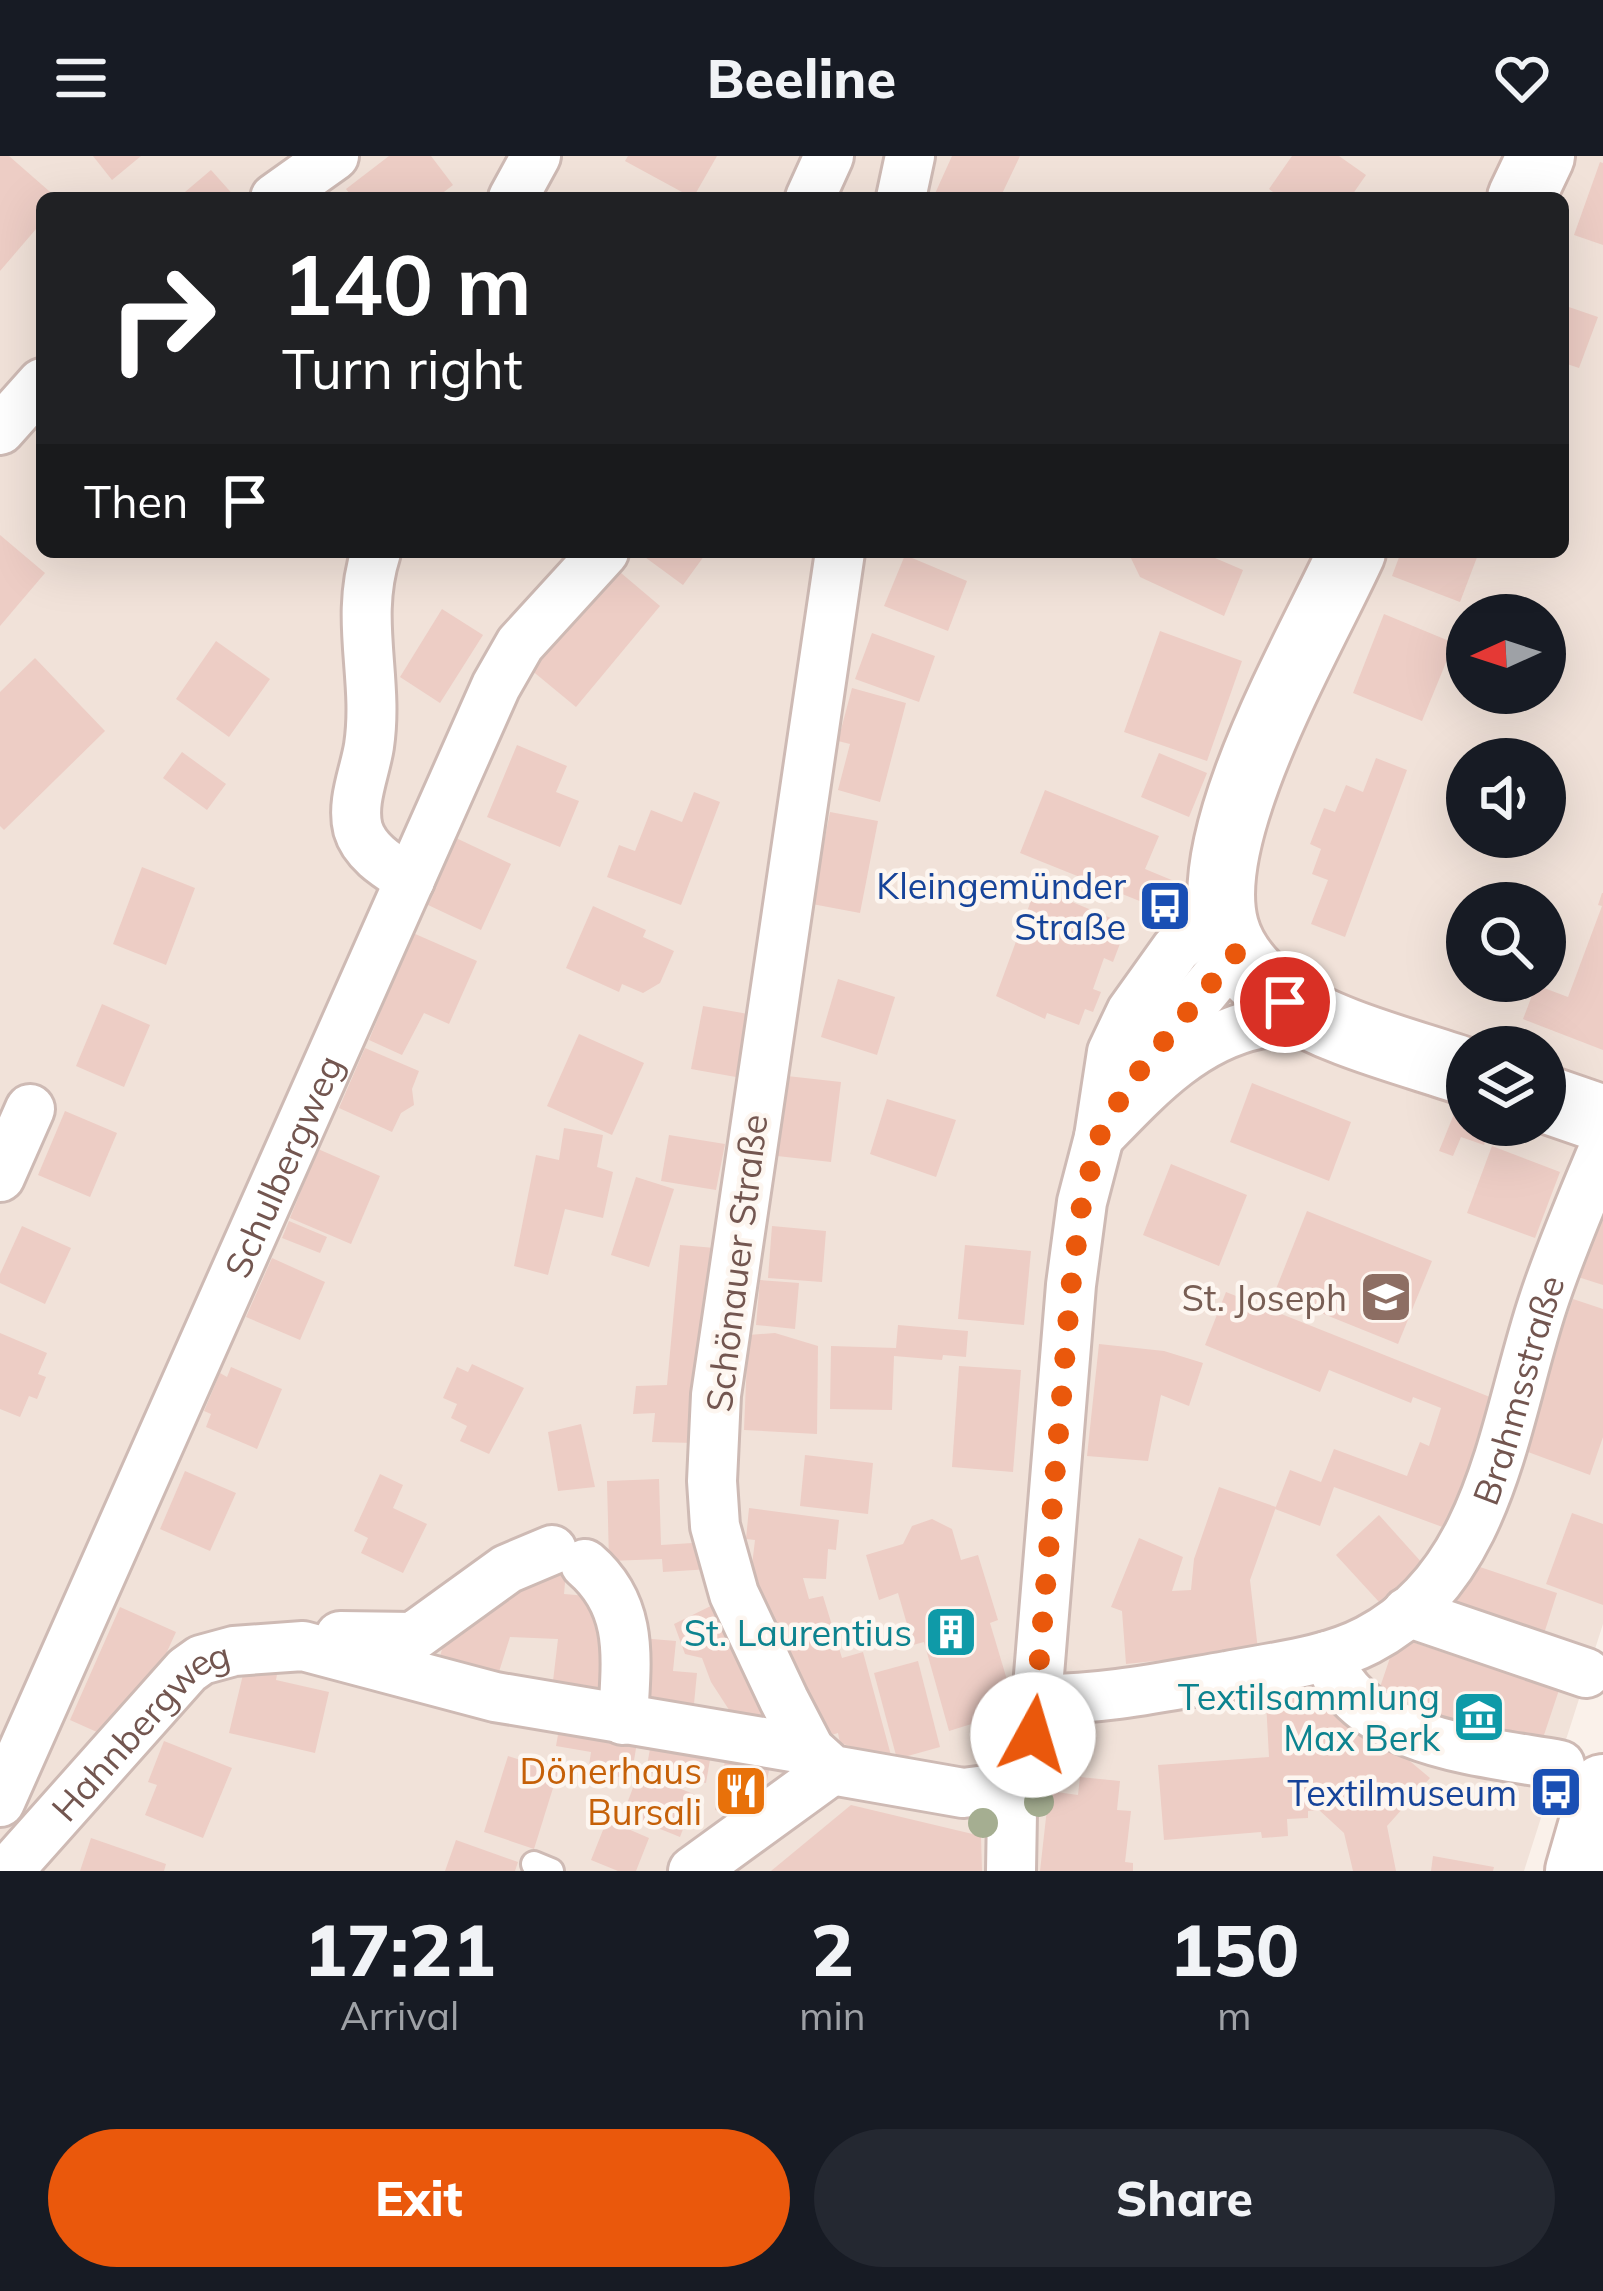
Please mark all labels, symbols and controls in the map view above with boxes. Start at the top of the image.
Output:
text: Beeline [707,44,896,112]
icon: menu [48,45,114,111]
icon: heart [1489,45,1555,111]
text: 140 m [282,231,532,336]
icon: right [84,240,240,396]
text: Turn right [282,335,523,403]
icon: arrive [212,468,278,534]
text: Then [84,473,188,529]
north arrow [1446,594,1566,714]
map controls [1446,594,1566,1146]
button: sound [1446,738,1566,858]
place label: Kleingemünder Straße [876,863,1126,949]
bus stop icon: Kleingemünder Straße [1137,878,1193,934]
button: search [1446,882,1566,1002]
pin [1234,951,1336,1053]
icon: arrive [1252,969,1318,1035]
button: layers [1446,1026,1566,1146]
street label: Schulbergweg [214,1048,352,1284]
street label: Schönauer Straße [695,1112,777,1414]
school or university icon: St. Joseph [1358,1269,1414,1325]
street label: Brahmsstraße [1462,1269,1573,1511]
place label: St. Joseph [1181,1275,1347,1320]
building icon: St. Laurentius [923,1604,979,1660]
place label: St. Laurentius [684,1610,912,1655]
street label: Hahnbergweg [41,1631,234,1830]
position arrow [970,1672,1096,1798]
place label: Textilsammlung Max Berk [1178,1674,1440,1760]
museum icon: Textilsammlung Max Berk [1451,1689,1507,1745]
place label: Dönerhaus Bursali [519,1748,702,1834]
restaurant icon: Dönerhaus Bursali [713,1763,769,1819]
bus stop icon: Textilmuseum [1528,1764,1584,1820]
place label: Textilmuseum [1287,1770,1517,1815]
text: 17:21 [304,1904,495,1994]
text: 2 [811,1904,854,1994]
text: 150 [1170,1904,1299,1994]
text: Arrival [340,1991,459,2040]
text: min [799,1991,866,2040]
text: m [1217,1991,1251,2040]
button: Exit [48,2129,790,2267]
button: Share [814,2129,1555,2267]

